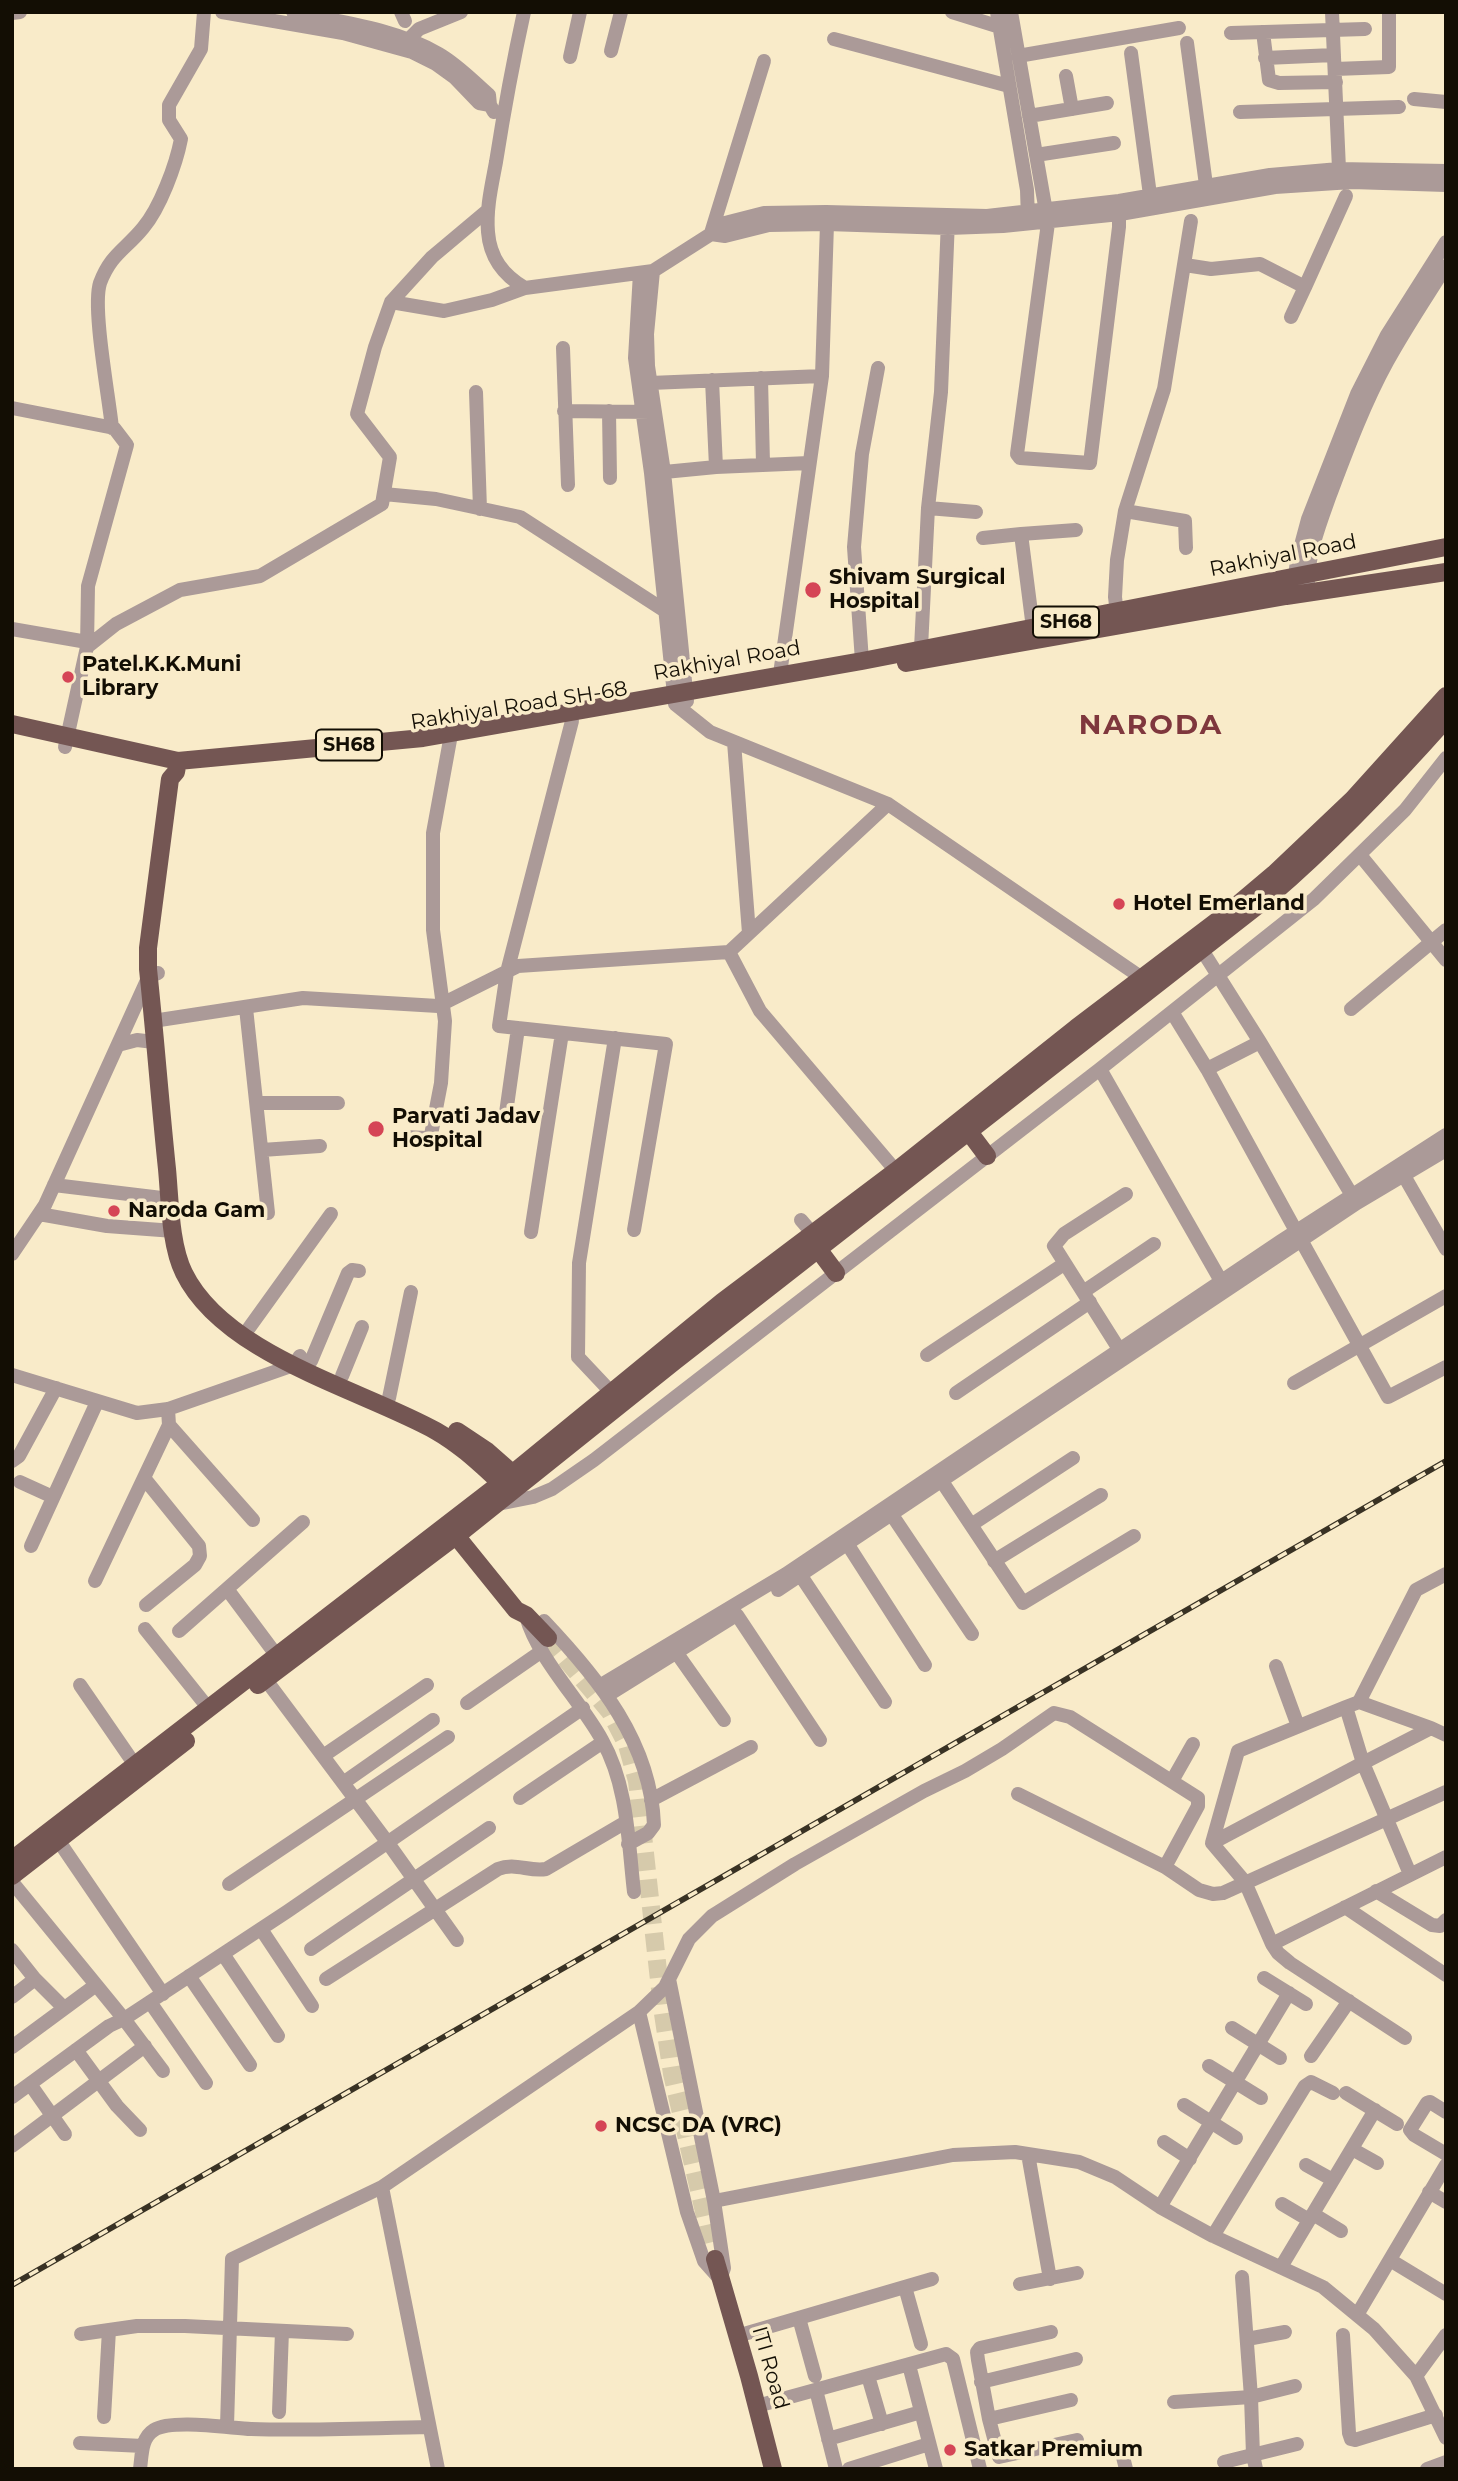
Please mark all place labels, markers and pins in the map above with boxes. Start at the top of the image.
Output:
place label: Shivam Surgical Hospital [829,565,1006,615]
marker: Shivam Surgical Hospital [803,580,823,600]
place label: Patel.K.K.Muni Library [82,652,241,702]
marker: Patel.K.K.Muni Library [60,669,76,685]
place label: Hotel Emerland [1133,891,1305,917]
marker: Hotel Emerland [1111,896,1127,912]
place label: Parvati Jadav Hospital [392,1104,540,1154]
marker: Parvati Jadav Hospital [366,1119,386,1139]
place label: Naroda Gam [128,1198,265,1224]
marker: Naroda Gam [106,1203,122,1219]
place label: NCSC DA (VRC) [615,2113,782,2139]
marker: NCSC DA (VRC) [593,2118,609,2134]
place label: Satkar Premium [964,2437,1143,2463]
marker: Satkar Premium [942,2442,958,2458]

